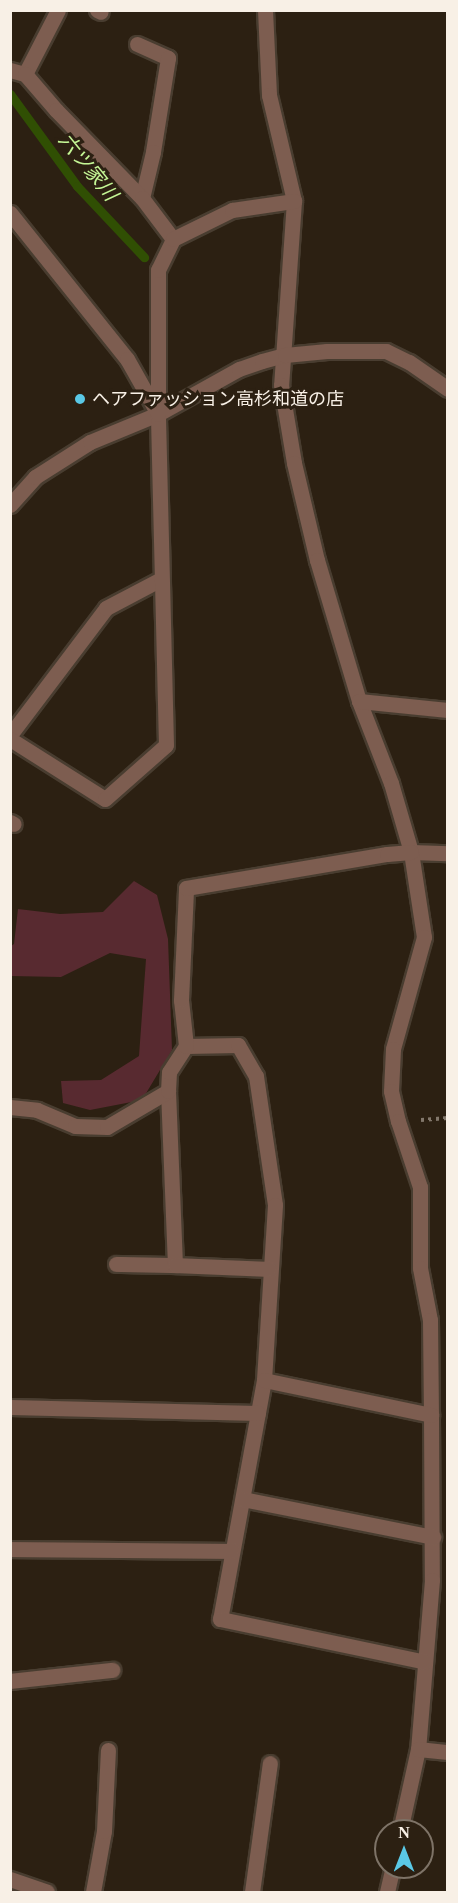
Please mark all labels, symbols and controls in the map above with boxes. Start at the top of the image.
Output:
water label: 六ツ家川 [54,128,122,206]
place label: ヘアファッション高杉和道の店 [92,388,344,410]
marker: ヘアファッション高杉和道の店 [73,392,87,406]
north arrow [374,1819,434,1879]
text: N [398,1824,410,1841]

